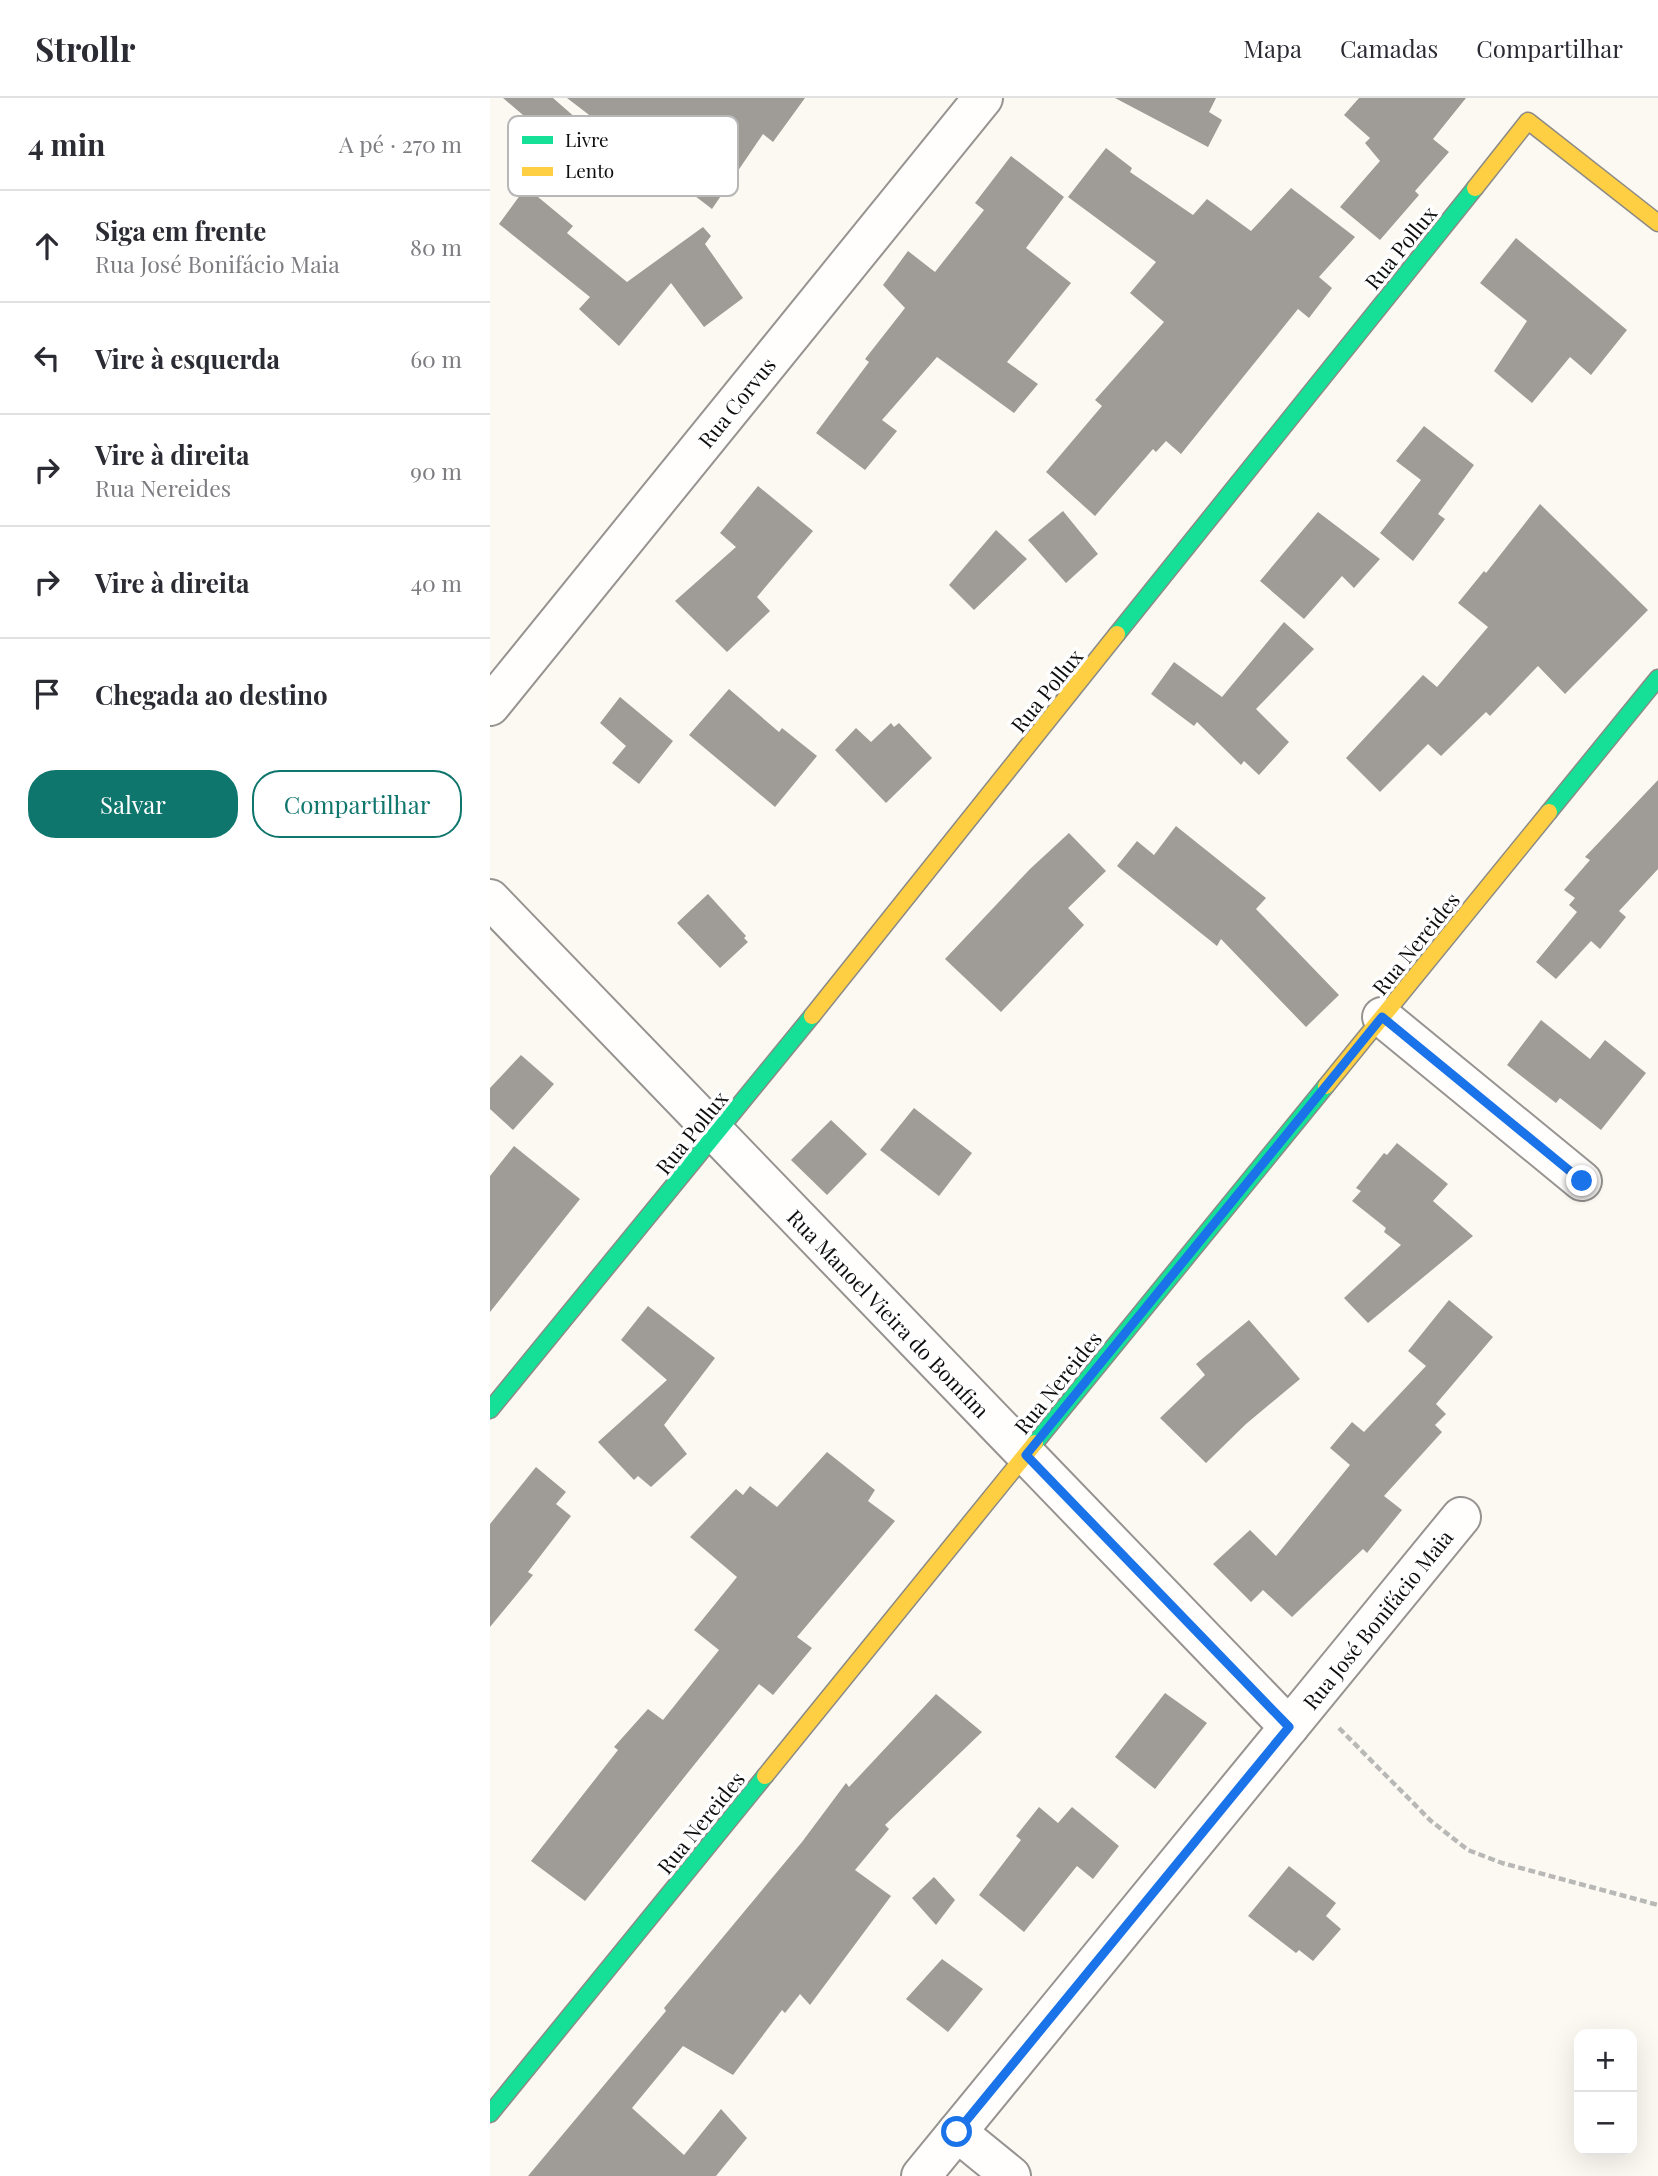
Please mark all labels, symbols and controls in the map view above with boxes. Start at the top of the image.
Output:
text: Strollr [35,26,135,70]
text: Mapa [1243,32,1302,64]
text: Camadas [1340,32,1438,64]
text: Compartilhar [1476,32,1623,64]
legend [508,116,738,196]
text: 4 min [28,124,106,164]
text: Livre [565,126,609,152]
text: A pé · 270 m [339,128,462,159]
text: Lento [565,157,614,183]
street label: Rua Pollux [1358,199,1442,295]
text: Siga em frente [95,213,266,248]
icon: ahead [28,227,66,265]
text: 80 m [410,231,462,262]
text: Rua José Bonifácio Maia [95,248,340,279]
icon: left [28,339,66,377]
text: Vire à esquerda [95,341,280,376]
text: 60 m [410,343,462,374]
street label: Rua Corvus [691,351,781,453]
text: Vire à direita [95,437,250,472]
icon: right [28,451,66,489]
text: 90 m [410,455,462,486]
text: Rua Nereides [95,472,231,503]
icon: right [28,563,66,601]
text: Vire à direita [95,565,250,600]
text: 40 m [411,567,462,598]
street label: Rua Pollux [1004,642,1088,738]
icon: arrive [28,675,66,713]
text: Chegada ao destino [95,677,328,712]
button: Salvar [28,770,238,838]
button: Compartilhar [252,770,462,838]
street label: Rua Nereides [1365,886,1465,1000]
street label: Rua Pollux [649,1084,733,1180]
route end [1566,1165,1597,1196]
street label: Rua Manoel Vieira do Bomfim [782,1203,996,1423]
street label: Rua Nereides [1007,1325,1107,1439]
street label: Rua José Bonifácio Maia [1296,1523,1459,1715]
street label: Rua Nereides [650,1765,750,1879]
map controls [1574,2029,1637,2155]
button: + [1574,2029,1637,2092]
button: − [1574,2092,1637,2155]
route start [941,2116,972,2147]

